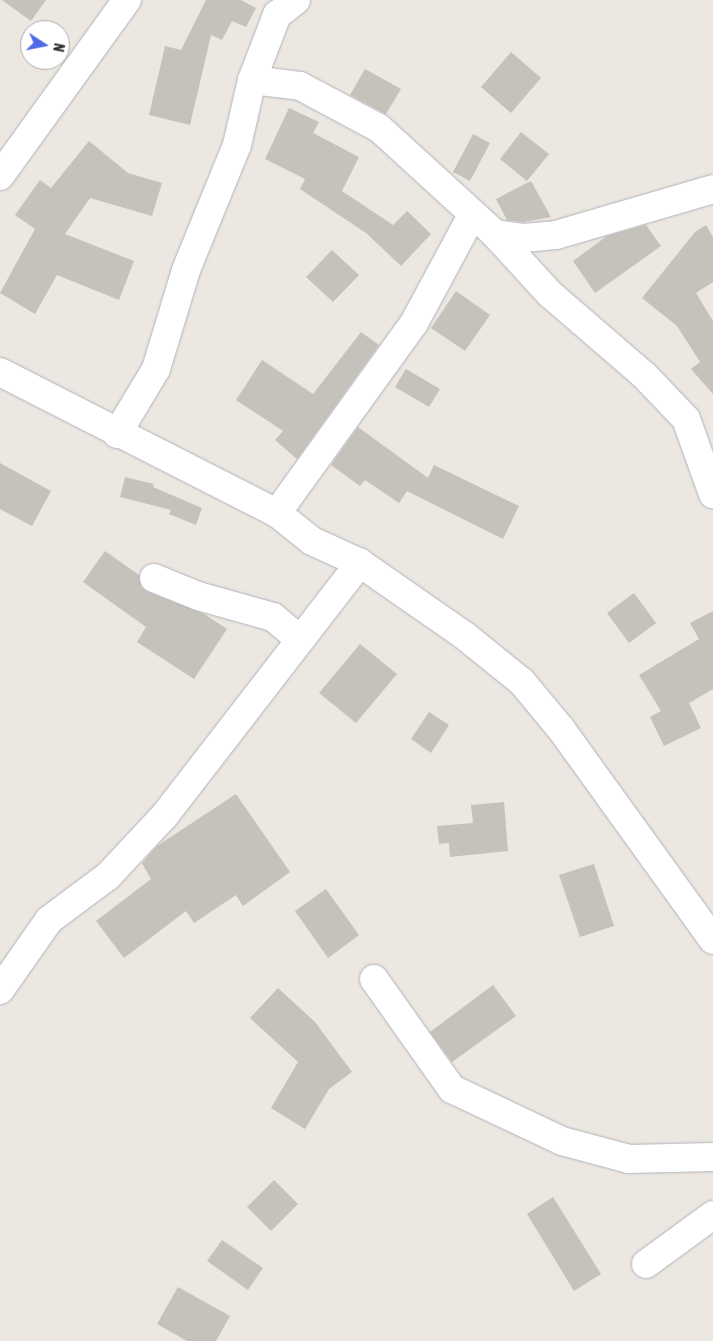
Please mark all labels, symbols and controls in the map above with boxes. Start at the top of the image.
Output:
north arrow [20,20,70,70]
text: N [50,42,67,53]

